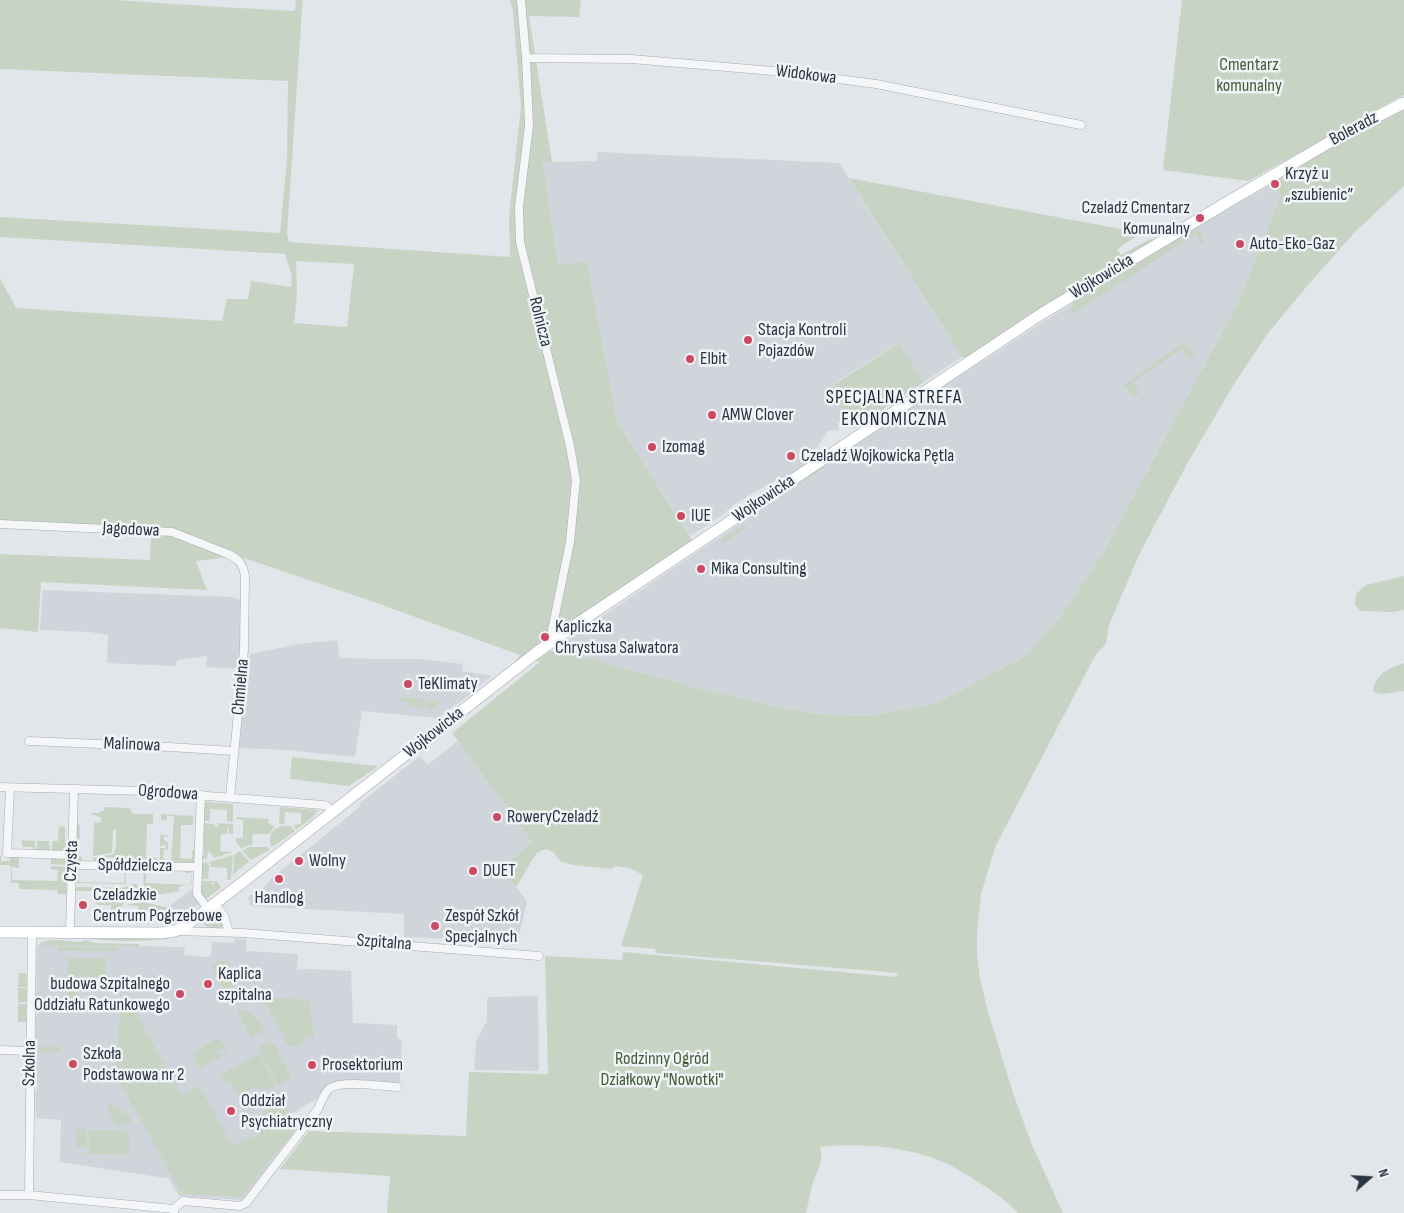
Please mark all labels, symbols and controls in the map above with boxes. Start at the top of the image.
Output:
park label: Cmentarz komunalny [1216,54,1282,96]
street label: Widokowa [774,61,838,89]
street label: Boleradz [1326,107,1382,151]
place label: Krzyż u „szubienic” [1285,163,1353,205]
marker: Krzyż u „szubienic” [1269,178,1281,190]
place label: Czeladź Cmentarz Komunalny [1082,197,1190,240]
marker: Czeladź Cmentarz Komunalny [1194,212,1206,224]
place label: Auto-Eko-Gaz [1250,233,1335,255]
marker: Auto-Eko-Gaz [1234,238,1246,250]
street label: Wojkowicka [1066,250,1138,304]
street label: Rolnicza [523,295,557,349]
place label: Stacja Kontroli Pojazdów [758,319,846,362]
marker: Stacja Kontroli Pojazdów [742,334,754,346]
place label: Elbit [700,348,727,370]
marker: Elbit [684,353,696,365]
district label: SPECJALNA STREFA EKONOMICZNA [824,387,964,431]
place label: AMW Clover [722,404,794,426]
marker: AMW Clover [706,409,718,421]
place label: Izomag [662,436,705,458]
marker: Izomag [646,441,658,453]
place label: Czeladź Wojkowicka Pętla [801,445,954,467]
marker: Czeladź Wojkowicka Pętla [785,450,797,462]
street label: Wojkowicka [729,470,799,528]
place label: IUE [691,505,711,527]
marker: IUE [675,510,687,522]
street label: Jagodowa [102,518,160,542]
place label: Mika Consulting [711,558,807,580]
marker: Mika Consulting [695,563,707,575]
place label: Kapliczka Chrystusa Salwatora [555,616,679,659]
marker: Kapliczka Chrystusa Salwatora [539,631,551,643]
street label: Chmielna [228,658,254,716]
place label: TeKlimaty [418,673,478,695]
marker: TeKlimaty [402,678,414,690]
street label: Wojkowicka [400,703,468,763]
street label: Malinowa [103,733,161,757]
street label: Ogrodowa [137,780,199,806]
place label: RoweryCzeladź [507,806,598,828]
marker: RoweryCzeladź [491,811,503,823]
street label: Czysta [60,840,84,882]
place label: Wolny [309,850,346,872]
street label: Spółdzielcza [98,855,172,877]
marker: Wolny [293,855,305,867]
place label: DUET [483,860,515,882]
marker: DUET [467,865,479,877]
marker: Handlog [273,873,285,885]
place label: Czeladzkie Centrum Pogrzebowe [93,884,222,926]
place label: Handlog [254,887,304,909]
marker: Czeladzkie Centrum Pogrzebowe [77,899,89,911]
place label: Zespół Szkół Specjalnych [445,905,518,948]
marker: Zespół Szkół Specjalnych [429,920,441,932]
street label: Szpitalna [356,930,412,956]
place label: Kaplica szpitalna [218,963,272,1006]
place label: budowa Szpitalnego Oddziału Ratunkowego [34,973,170,1016]
marker: Kaplica szpitalna [202,978,214,990]
marker: budowa Szpitalnego Oddziału Ratunkowego [174,988,186,1000]
street label: Szkolna [19,1040,41,1086]
place label: Szkoła Podstawowa nr 2 [83,1043,185,1086]
park label: Rodzinny Ogród Działkowy "Nowotki" [600,1048,724,1090]
place label: Prosektorium [322,1054,403,1076]
marker: Szkoła Podstawowa nr 2 [67,1058,79,1070]
marker: Prosektorium [306,1059,318,1071]
place label: Oddział Psychiatryczny [241,1090,333,1132]
marker: Oddział Psychiatryczny [225,1105,237,1117]
north arrow [1344,1153,1394,1203]
text: N [1374,1167,1393,1179]

